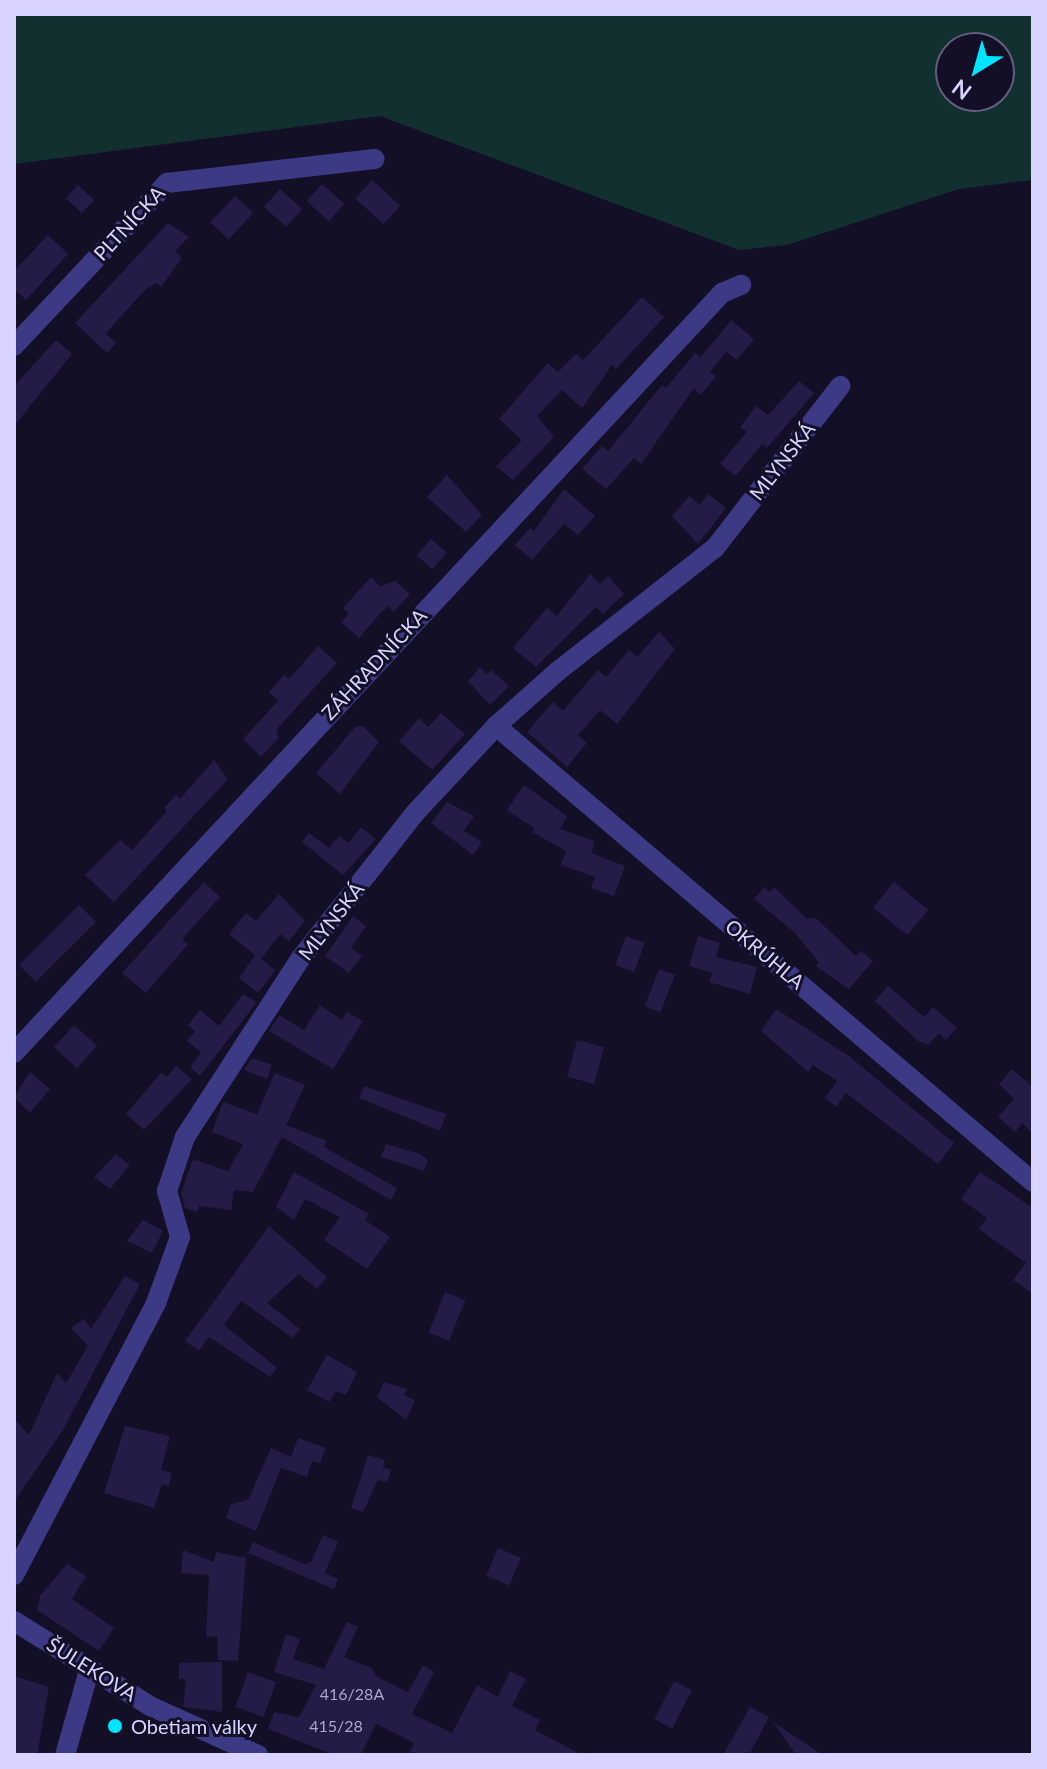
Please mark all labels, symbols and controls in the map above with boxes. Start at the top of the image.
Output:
north arrow [935,32,1015,112]
text: N [947,74,976,106]
street label: PLTNÍCKA [88,181,170,265]
street label: MLYNSKÁ [744,417,820,505]
street label: ZÁHRADNÍCKA [316,603,432,725]
street label: MLYNSKÁ [293,877,369,965]
street label: OKRÚHLA [721,914,809,994]
street label: ŠULEKOVA [43,1632,141,1706]
house number: 416/28A [320,1684,384,1704]
place label: Obetiam války [131,1714,258,1738]
house number: 415/28 [309,1716,363,1736]
marker: Obetiam války [106,1717,124,1735]

